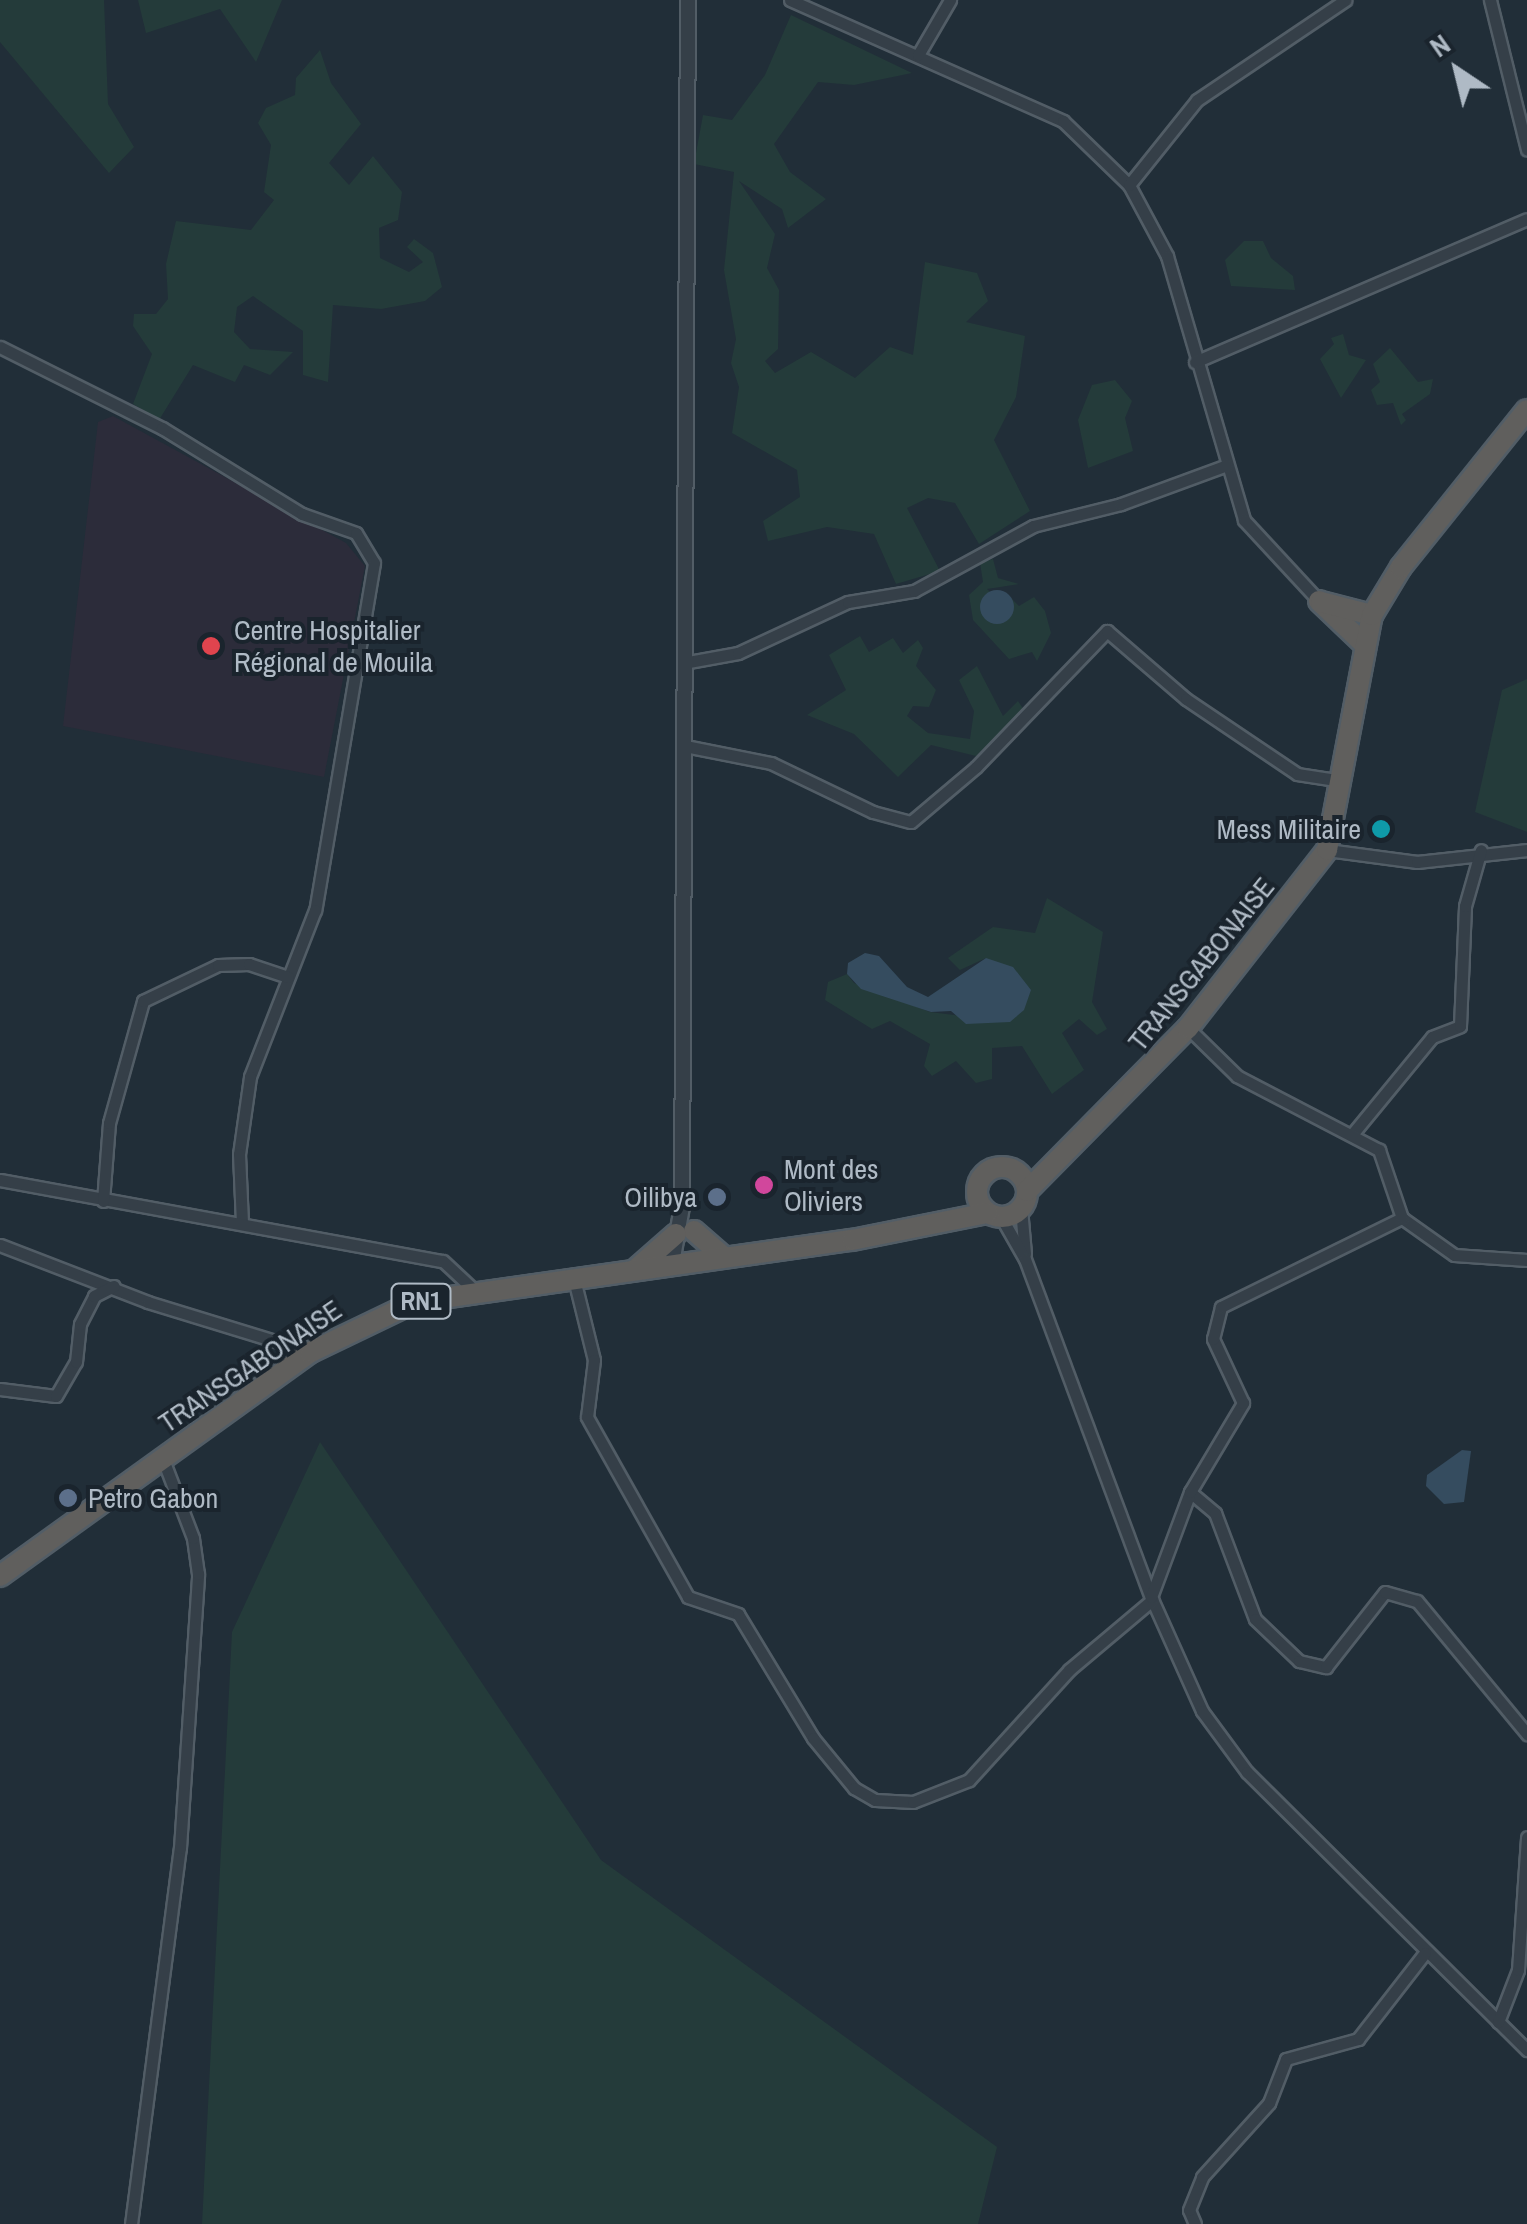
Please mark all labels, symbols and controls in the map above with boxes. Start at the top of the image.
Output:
north arrow [1407,20,1507,120]
text: N [1422,25,1457,66]
place label: Centre Hospitalier Régional de Mouila [234,613,433,679]
marker: Centre Hospitalier Régional de Mouila [198,633,224,659]
place label: Mess Militaire [1217,812,1361,846]
marker: Mess Militaire [1370,818,1392,840]
street label: TRANSGABONAISE [1121,871,1281,1057]
place label: Mont des Oliviers [784,1152,878,1218]
marker: Mont des Oliviers [753,1174,775,1196]
place label: Oilibya [624,1180,697,1214]
marker: Oilibya [706,1186,728,1208]
road number: RN1 [388,1281,454,1321]
street label: TRANSGABONAISE [152,1292,348,1440]
place label: Petro Gabon [88,1481,218,1515]
marker: Petro Gabon [57,1487,79,1509]

